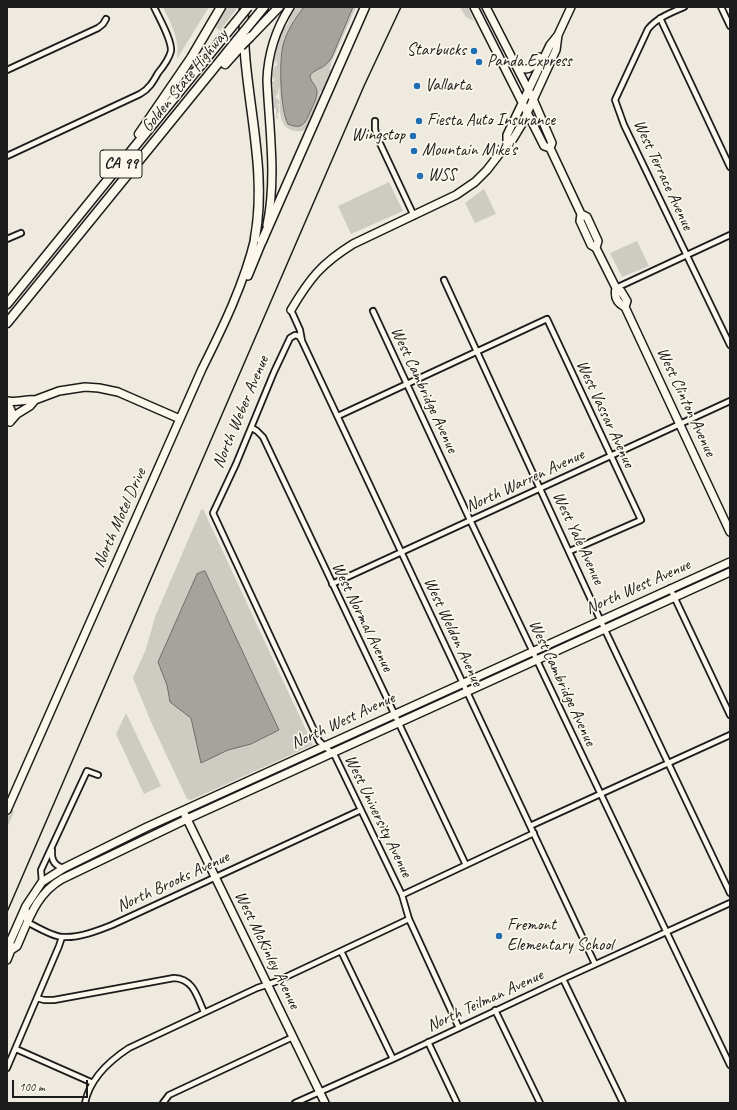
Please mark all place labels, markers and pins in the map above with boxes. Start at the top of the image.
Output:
place label: Starbucks [407,41,466,61]
marker: Starbucks [469,46,479,56]
place label: Panda Express [487,52,572,72]
marker: Panda Express [474,57,484,67]
place label: Vallarta [425,76,471,96]
marker: Vallarta [412,81,422,91]
place label: Fiesta Auto Insurance [427,111,555,131]
marker: Fiesta Auto Insurance [414,116,424,126]
place label: Wingstop [352,126,405,146]
marker: Wingstop [408,131,418,141]
place label: Mountain Mike's [422,141,517,161]
marker: Mountain Mike's [409,146,419,156]
place label: WSS [428,166,456,186]
marker: WSS [415,171,425,181]
place label: Fremont Elementary School [507,916,613,956]
marker: Fremont Elementary School [494,931,504,941]

